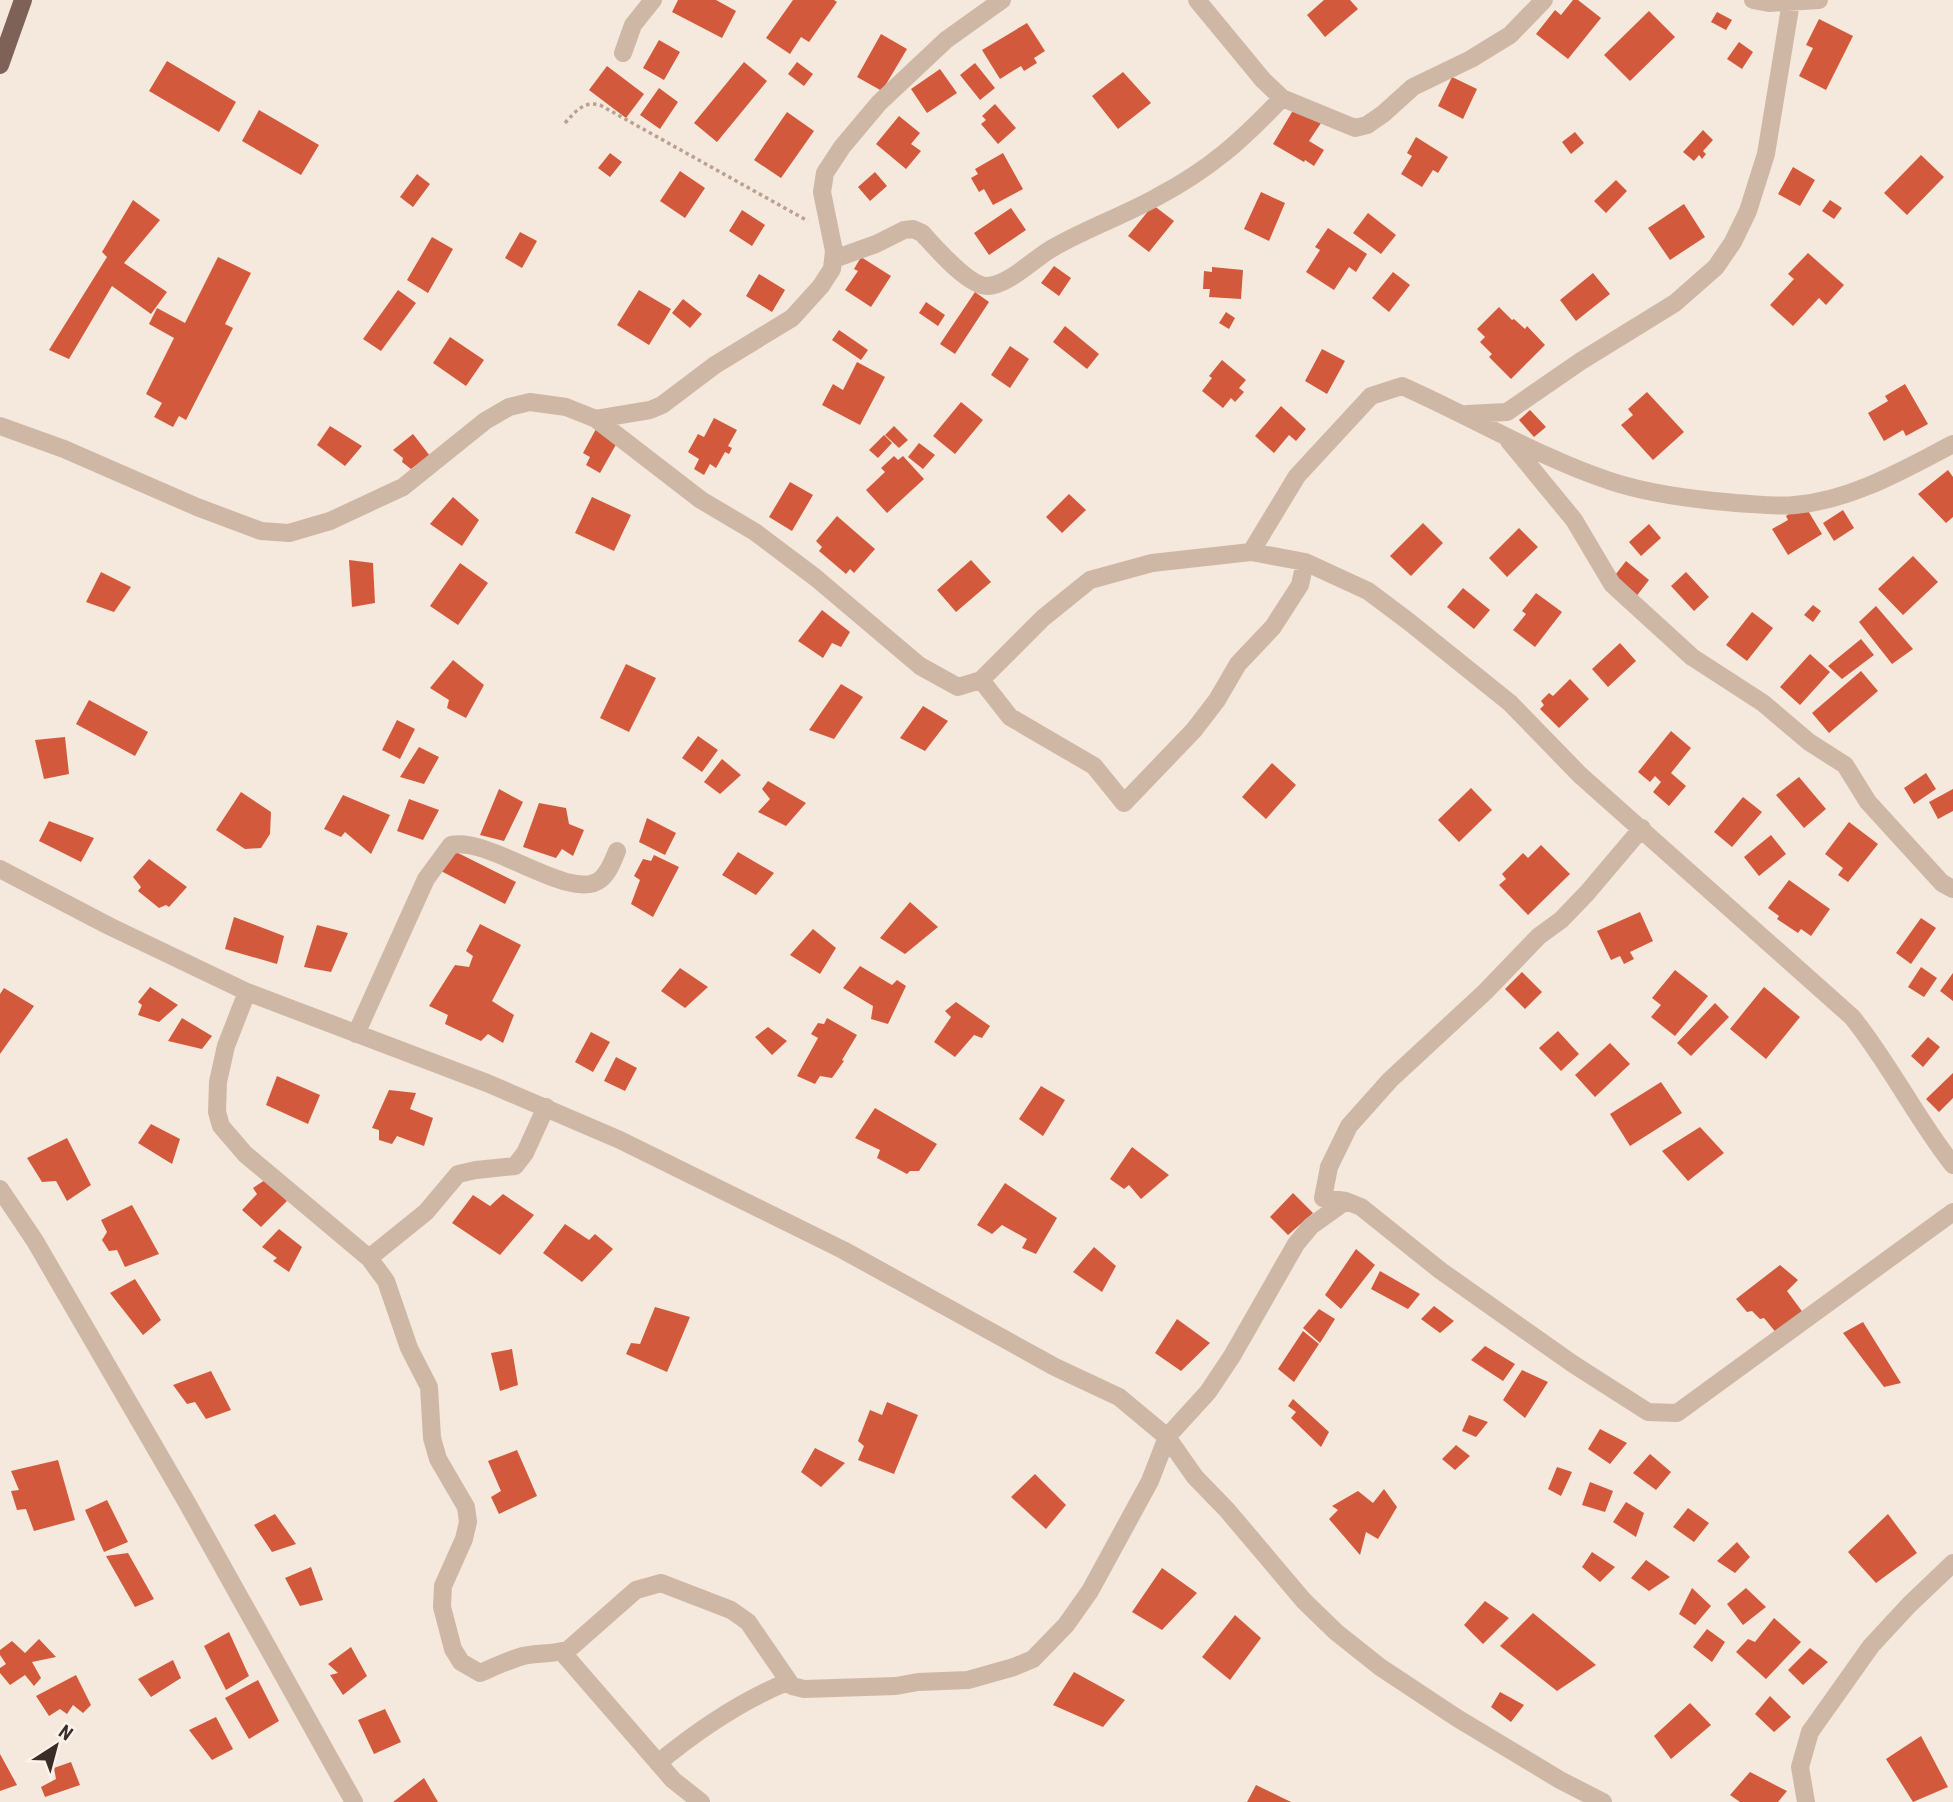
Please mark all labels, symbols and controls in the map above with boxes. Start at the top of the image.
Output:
north arrow [21,1711,91,1781]
text: N [54,1720,77,1745]

